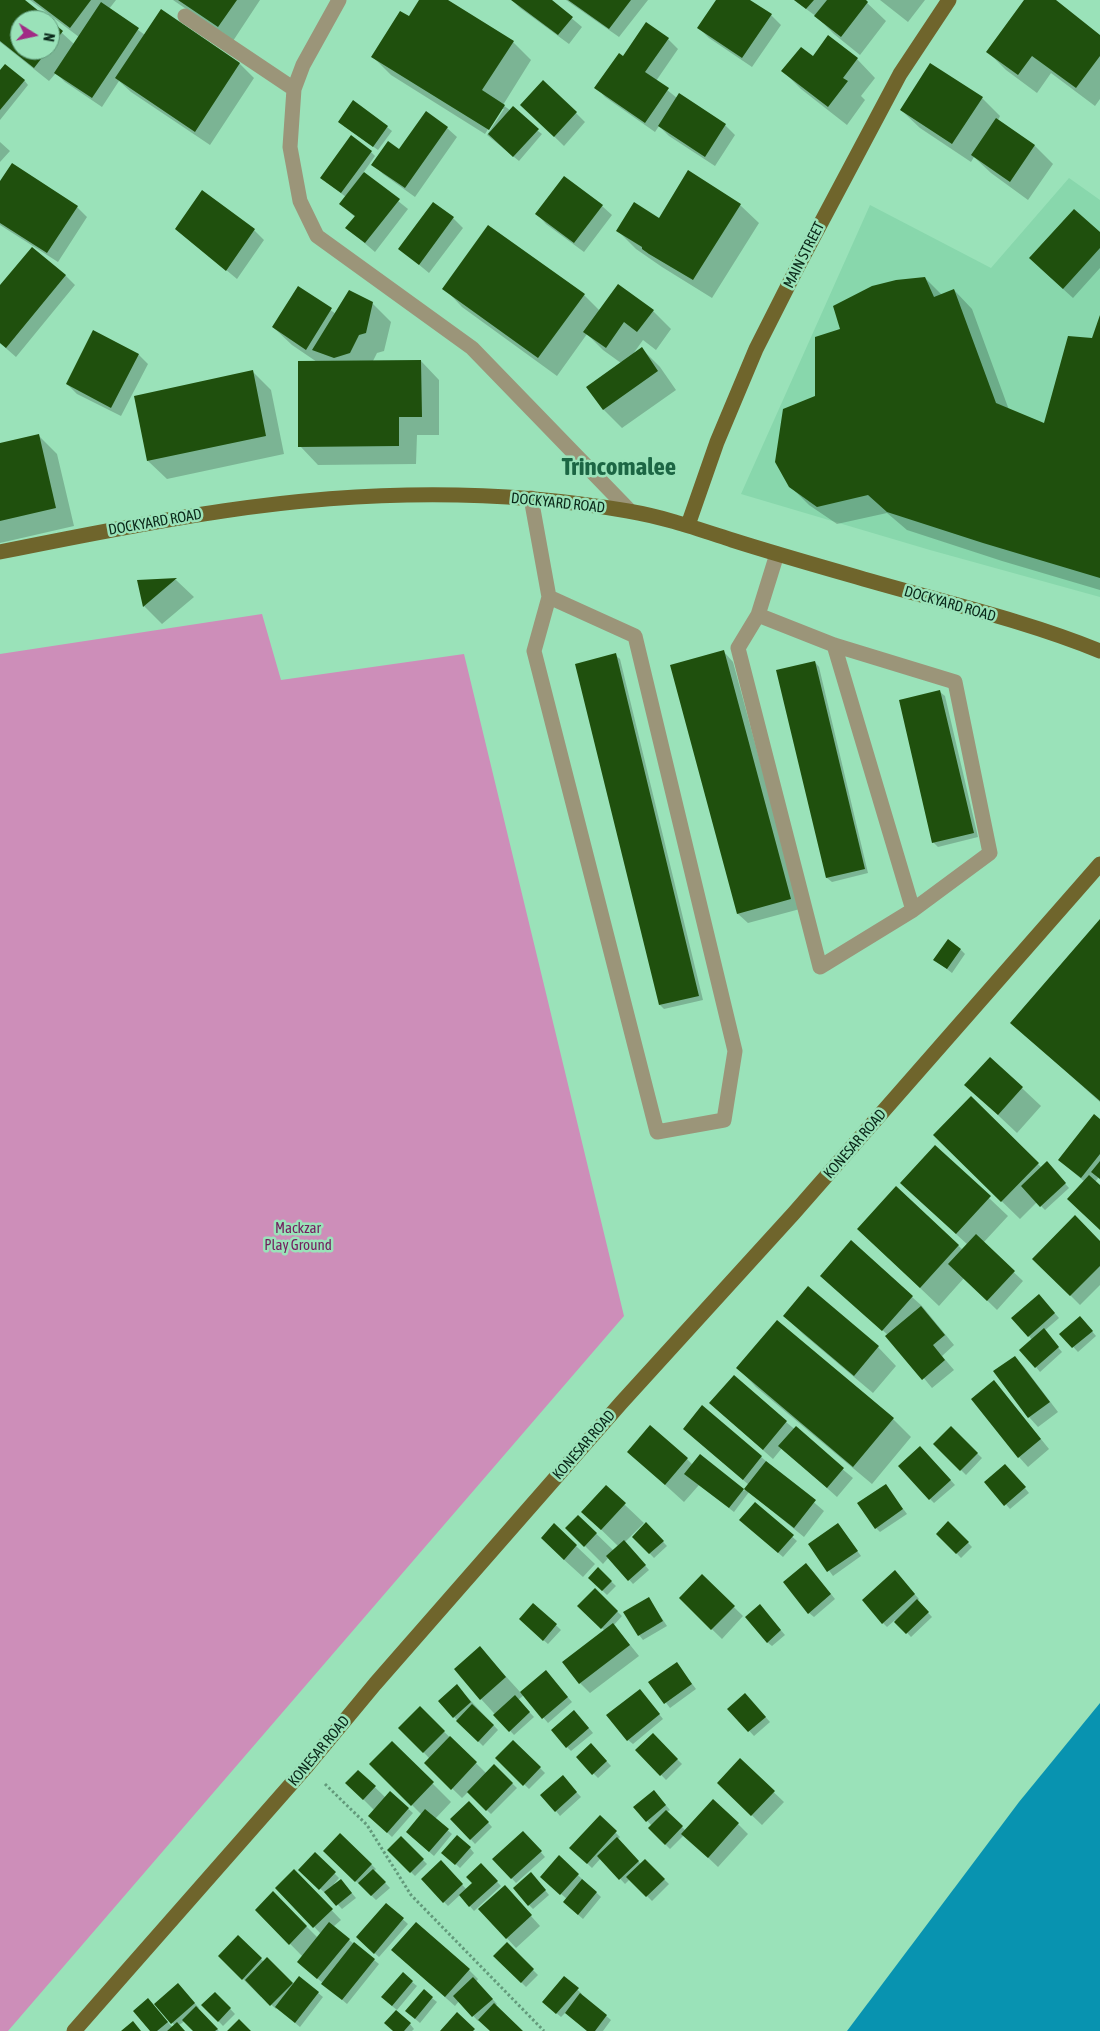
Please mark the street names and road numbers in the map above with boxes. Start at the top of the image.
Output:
street label: MAIN STREET [780,219,828,291]
street label: DOCKYARD ROAD [510,489,606,517]
street label: DOCKYARD ROAD [107,505,203,539]
street label: DOCKYARD ROAD [902,582,998,626]
street label: KONESAR ROAD [820,1106,890,1182]
street label: KONESAR ROAD [549,1407,619,1483]
street label: KONESAR ROAD [284,1712,354,1790]

